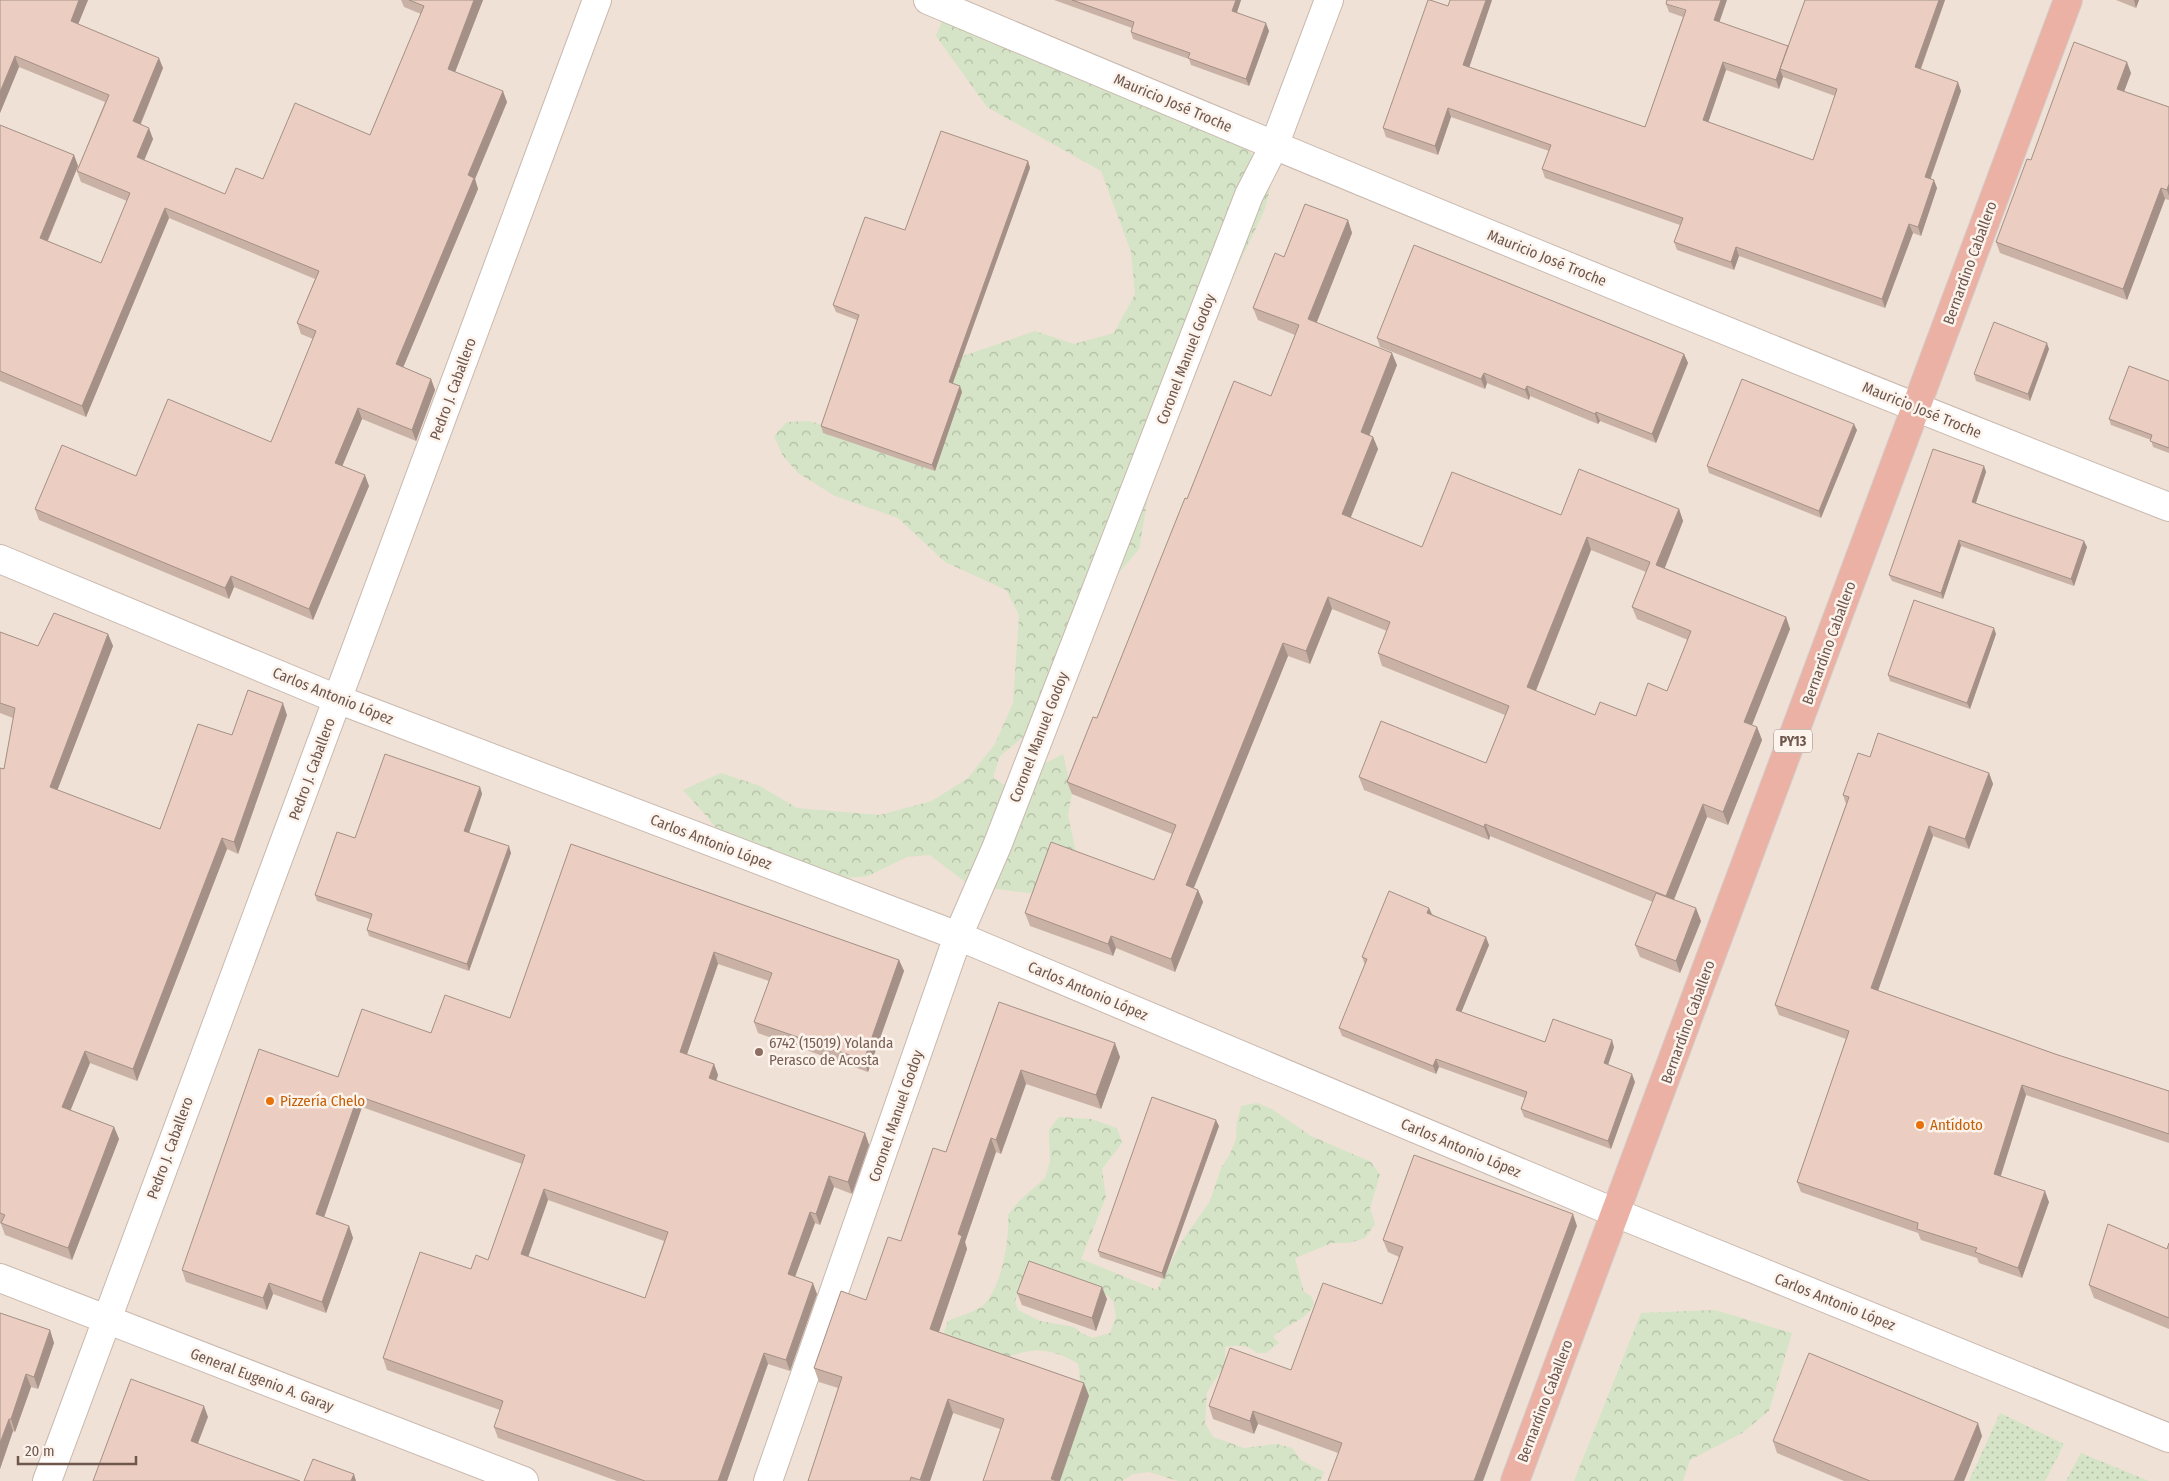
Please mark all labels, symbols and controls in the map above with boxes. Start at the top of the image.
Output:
street label: Mauricio José Troche [1111,70,1235,136]
street label: Bernardino Caballero [1939,199,2001,327]
street label: Mauricio José Troche [1485,226,1609,290]
street label: Coronel Manuel Godoy [1153,291,1219,427]
street label: Pedro J. Caballero [426,335,480,443]
street label: Mauricio José Troche [1860,378,1984,442]
street label: Bernardino Caballero [1798,579,1860,707]
street label: Carlos Antonio López [270,664,396,728]
street label: Coronel Manuel Godoy [1006,669,1072,805]
street label: Pedro J. Caballero [285,715,339,823]
road number: PY13 [1774,729,1812,752]
street label: Carlos Antonio López [648,811,774,873]
street label: Carlos Antonio López [1025,958,1151,1024]
street label: Bernardino Caballero [1657,958,1719,1086]
place label: 6742 (15019) Yolanda Perasco de Acosta [769,1034,893,1069]
marker: 6742 (15019) Yolanda Perasco de Acosta [753,1046,765,1058]
street label: Coronel Manuel Godoy [865,1047,927,1184]
place label: Pizzería Chelo [280,1092,365,1110]
street label: Pedro J. Caballero [143,1094,197,1202]
marker: Pizzería Chelo [264,1095,276,1107]
street label: Carlos Antonio López [1398,1115,1524,1181]
place label: Antídoto [1930,1116,1983,1134]
marker: Antídoto [1914,1119,1926,1131]
street label: Carlos Antonio López [1772,1270,1898,1334]
street label: Bernardino Caballero [1513,1337,1577,1465]
street label: General Eugenio A. Garay [188,1344,336,1416]
scale bar [18,1434,135,1466]
text: 20 m [25,1442,55,1460]

